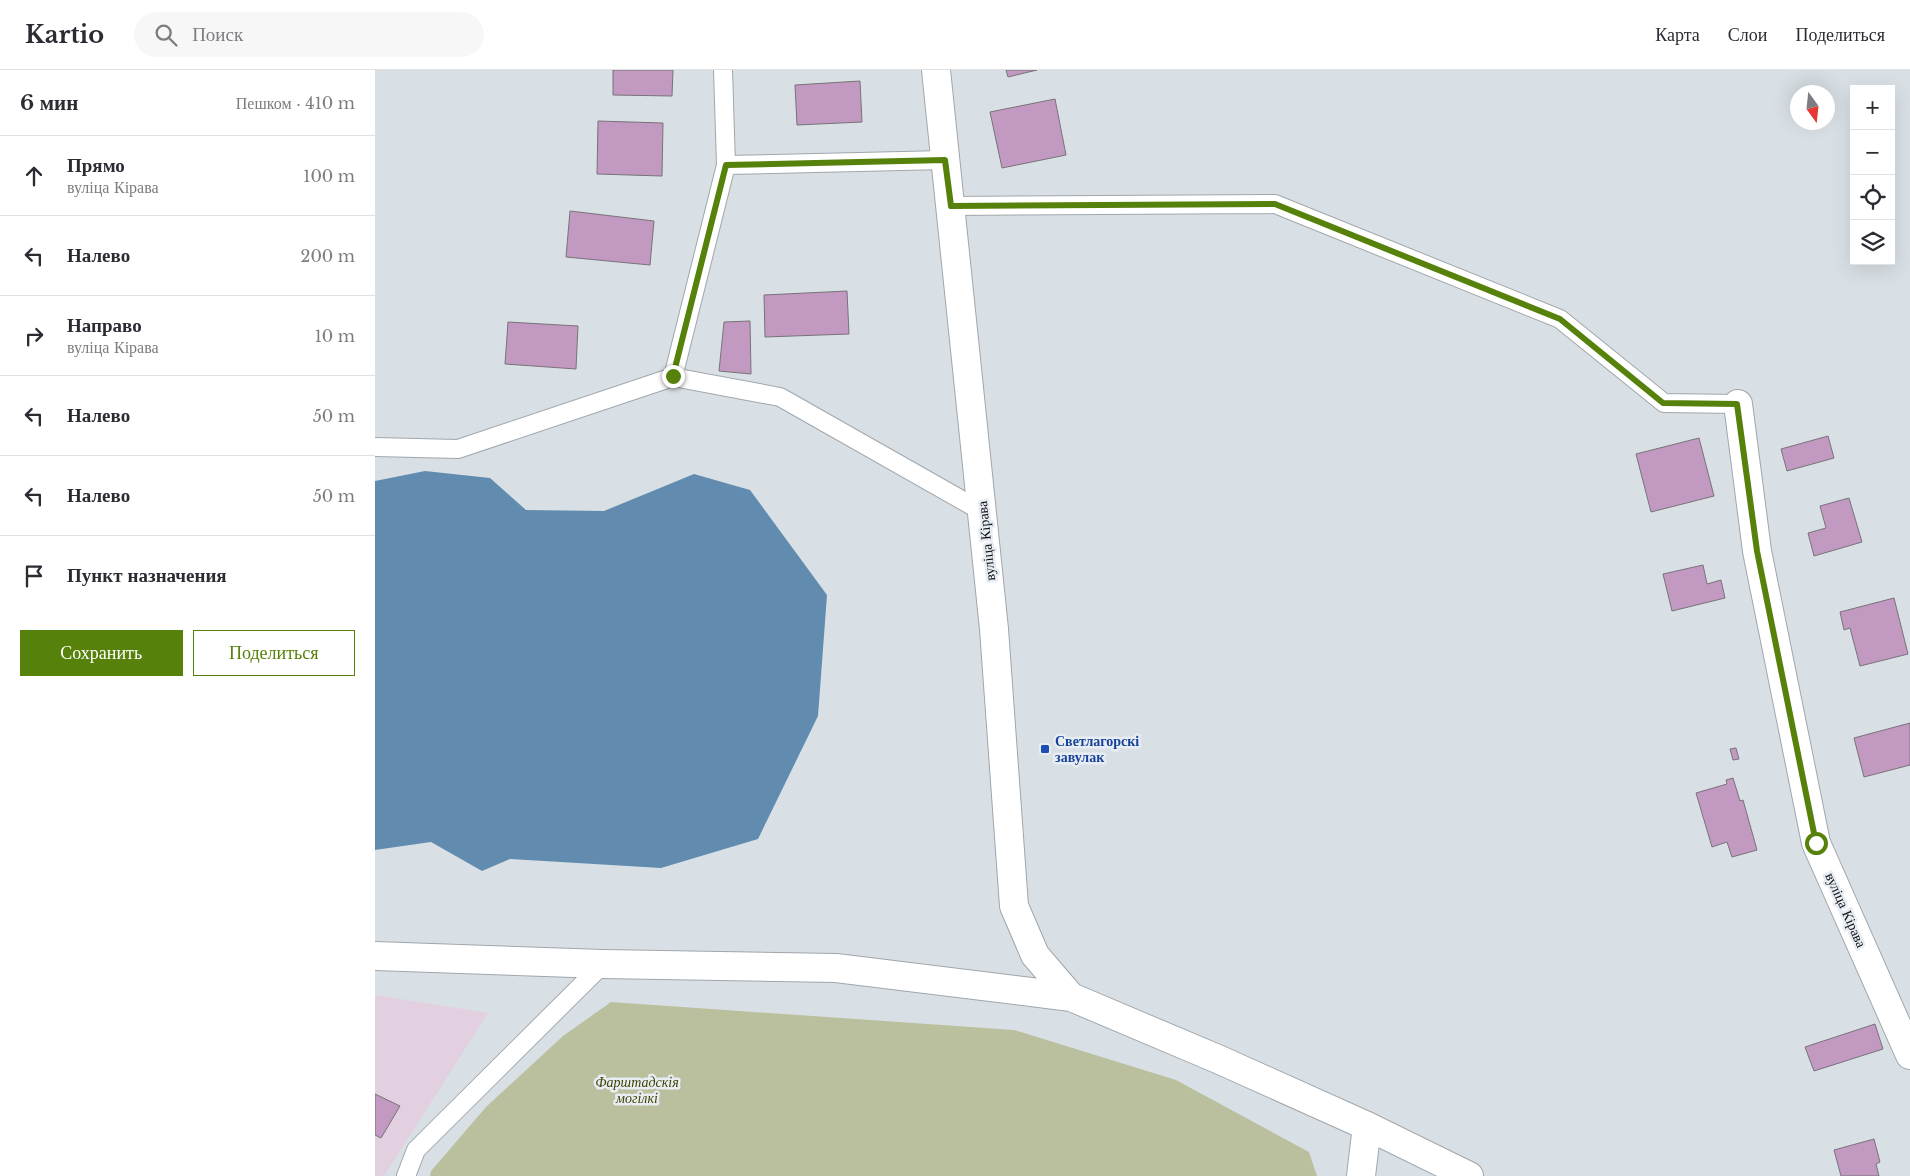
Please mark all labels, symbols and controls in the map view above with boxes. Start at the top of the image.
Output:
search box [134,12,484,57]
text: Kartio [25,20,104,49]
icon: search [152,21,180,49]
text: Поиск [192,23,243,46]
text: Карта [1655,24,1700,46]
text: Слои [1728,24,1767,46]
text: Поделиться [1795,24,1885,46]
north arrow [1790,85,1835,130]
map controls [1850,85,1895,265]
button: + [1850,85,1895,130]
text: 6 мин [20,90,78,116]
text: Пешком · 410 m [236,93,355,113]
button: − [1850,130,1895,175]
text: Прямо [67,154,125,177]
icon: ahead [20,162,48,190]
text: 100 m [303,166,355,186]
button: locate [1850,175,1895,220]
text: вуліца Кірава [67,177,159,197]
button: layers [1850,220,1895,265]
icon: left [20,242,48,270]
text: Налево [67,244,130,267]
text: 200 m [301,246,355,266]
text: Направо [67,314,142,337]
icon: right [20,322,48,350]
text: 10 m [315,326,355,346]
text: вуліца Кірава [67,337,159,357]
route end [662,365,685,388]
icon: left [20,402,48,430]
text: Налево [67,404,130,427]
text: 50 m [313,406,355,426]
icon: left [20,482,48,510]
text: Налево [67,484,130,507]
text: 50 m [313,486,355,506]
street label: вуліца Кірава [973,499,999,582]
icon: arrive [20,562,48,590]
text: Пункт назначения [67,564,227,587]
button: Сохранить [20,630,183,676]
button: Поделиться [193,630,355,676]
place label: Светлагорскі завулак [1055,732,1139,766]
marker: Светлагорскі завулак [1039,743,1051,755]
route start [1805,832,1828,855]
street label: вуліца Кірава [1821,870,1871,951]
park label: Фарштадскія могілкі [595,1073,679,1107]

